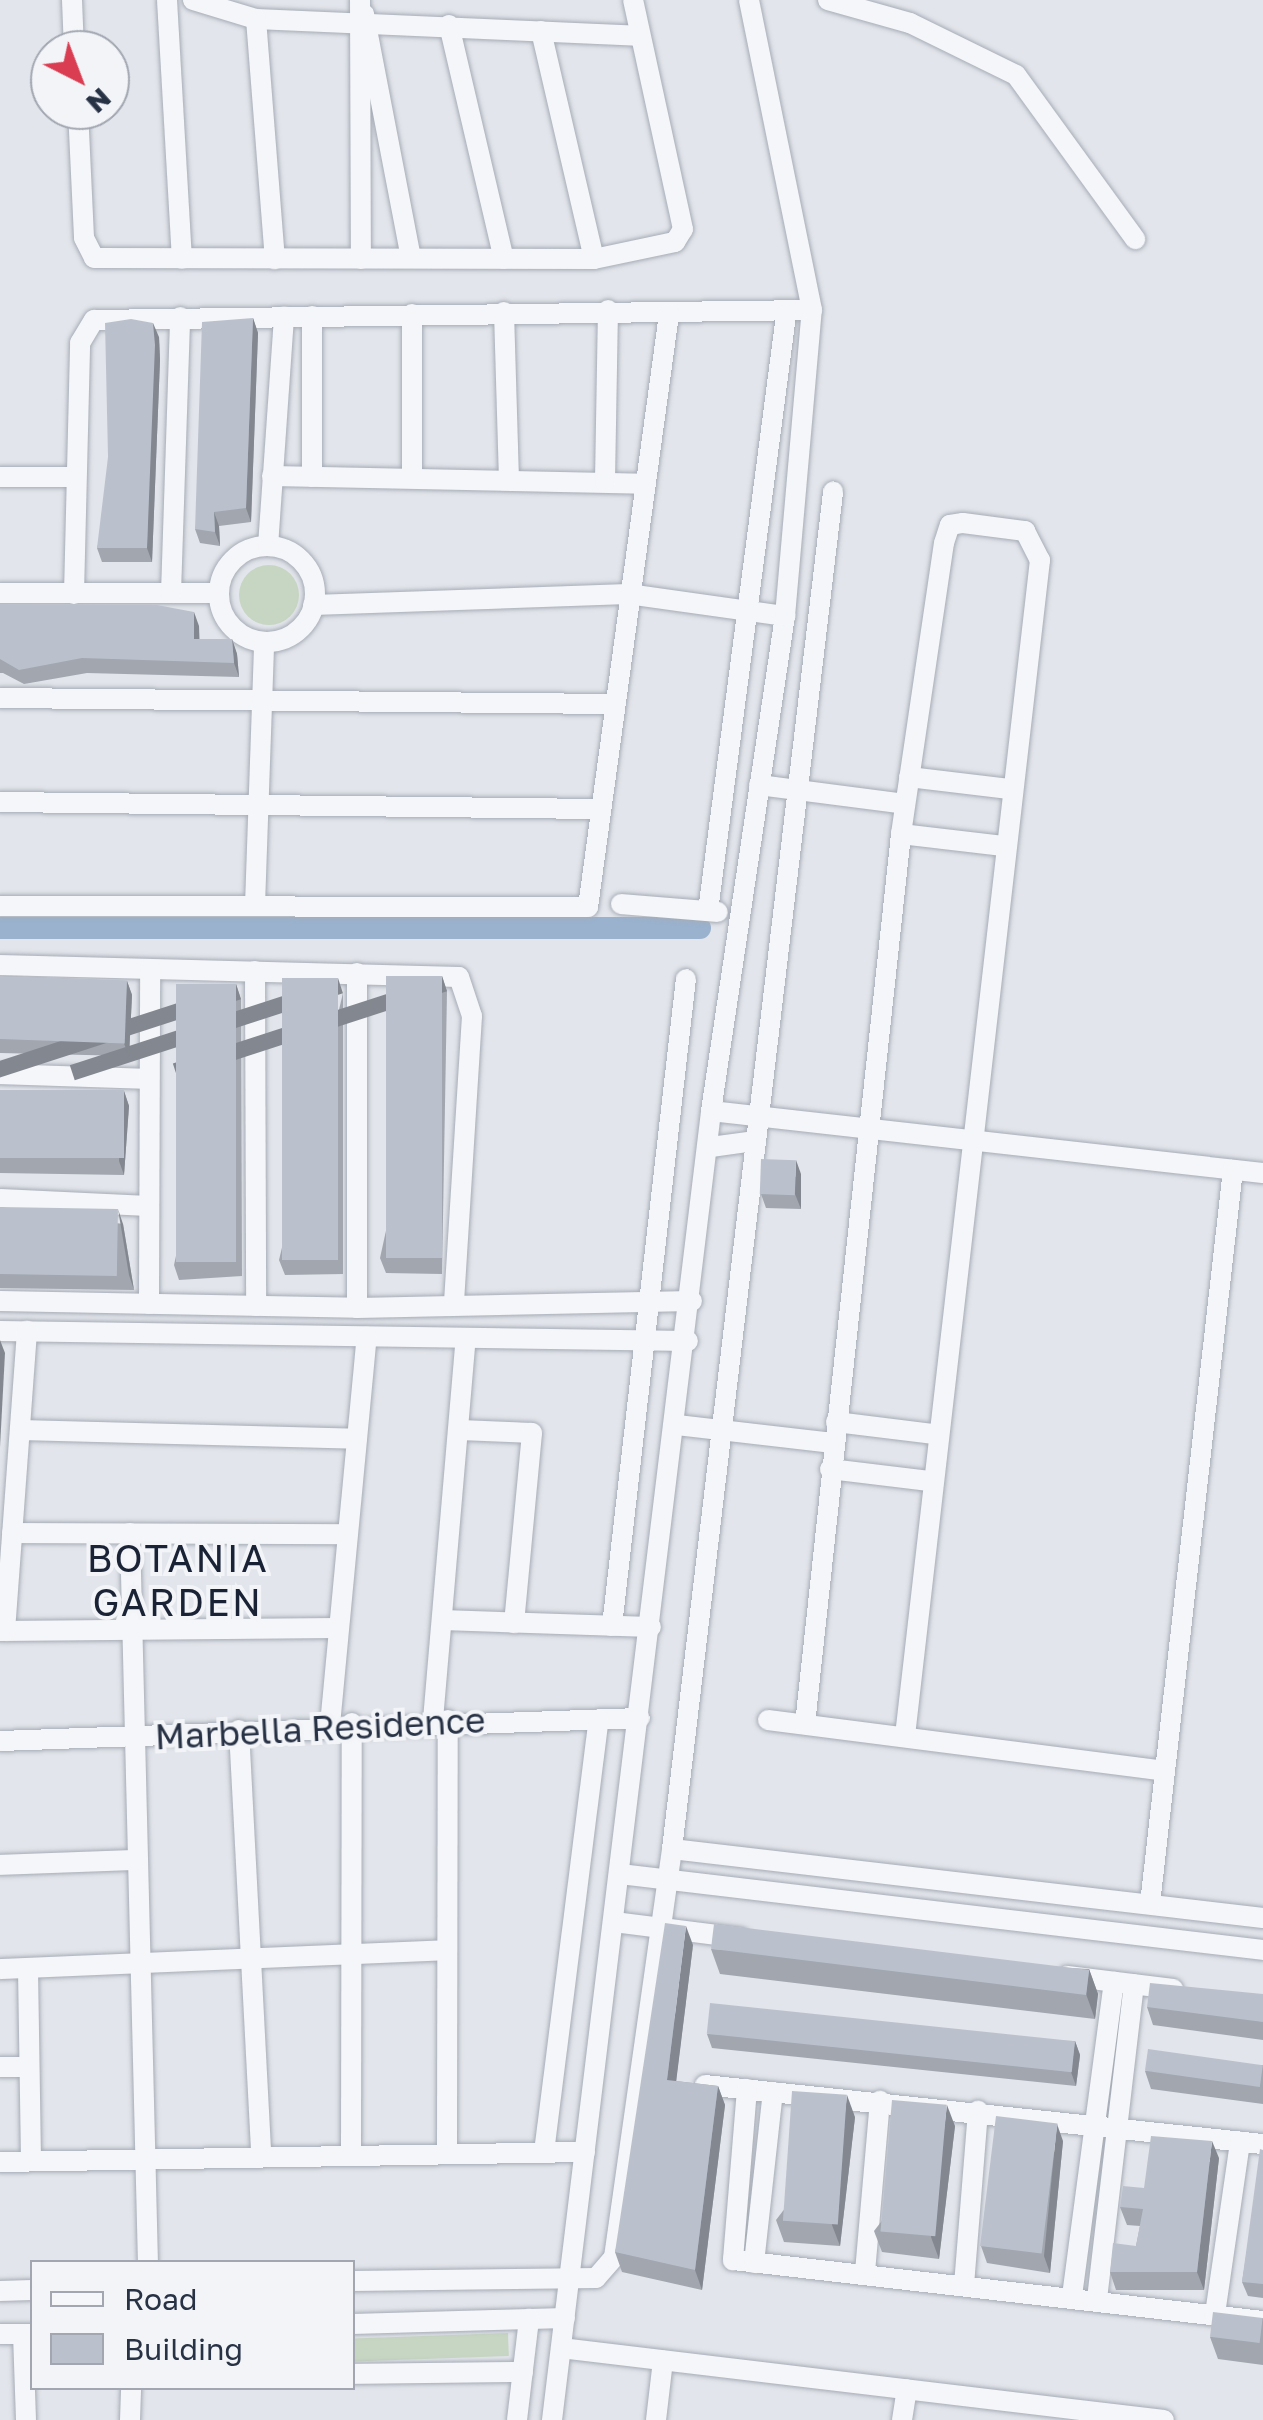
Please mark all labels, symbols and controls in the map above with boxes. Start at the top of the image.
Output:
north arrow [30,30,130,130]
text: N [80,82,118,121]
district label: BOTANIA GARDEN [87,1535,269,1625]
street label: Marbella Residence [154,1698,486,1758]
legend [30,2260,355,2390]
text: Road [124,2281,198,2317]
text: Building [124,2331,243,2367]

